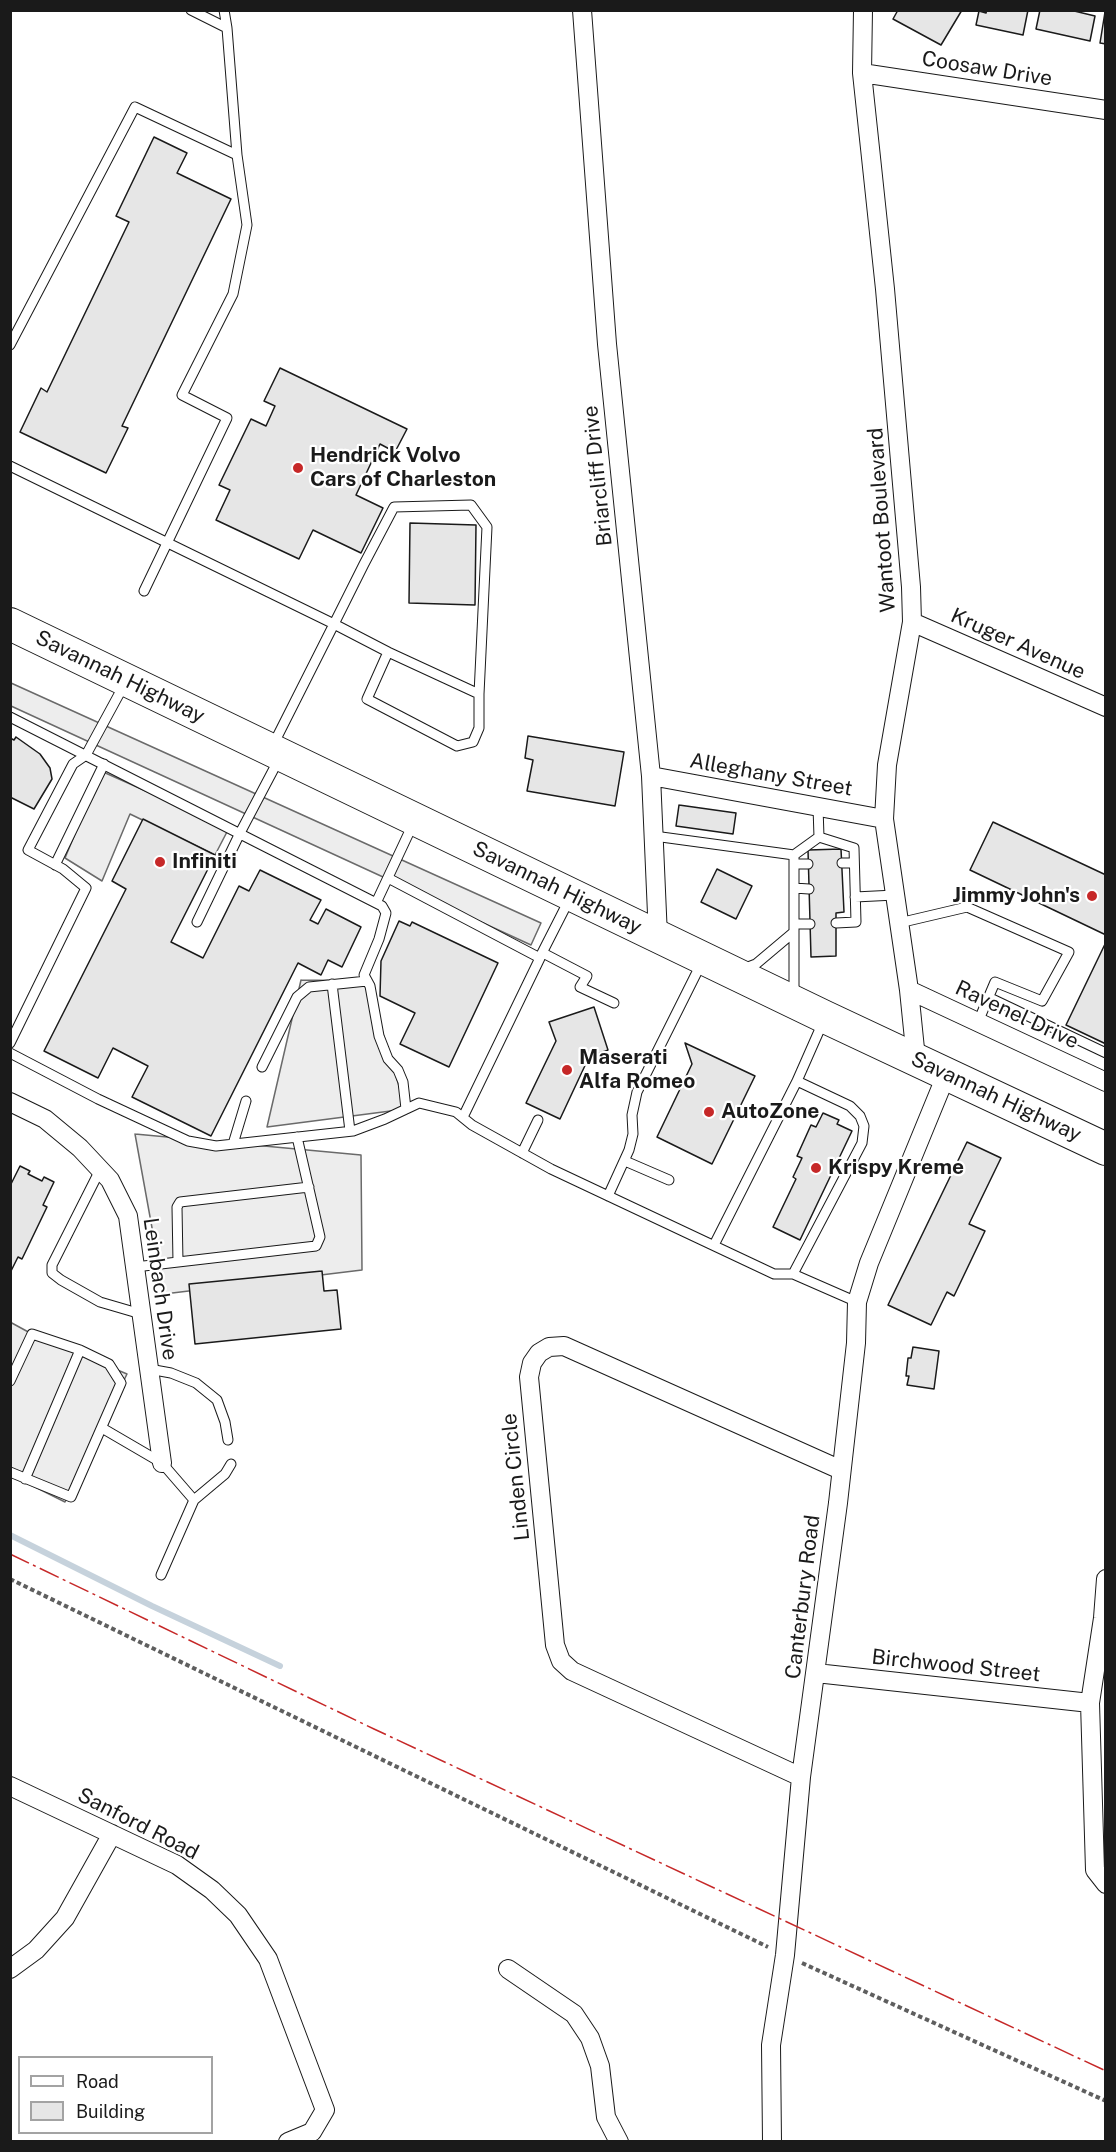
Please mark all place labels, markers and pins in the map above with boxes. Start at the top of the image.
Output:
place label: Hendrick Volvo Cars of Charleston [310,443,496,493]
marker: Hendrick Volvo Cars of Charleston [291,461,305,475]
place label: Infiniti [172,849,237,875]
marker: Infiniti [153,855,167,869]
place label: Jimmy John's [953,883,1080,909]
marker: Jimmy John's [1085,889,1099,903]
place label: Maserati Alfa Romeo [579,1045,695,1095]
marker: Maserati Alfa Romeo [560,1063,574,1077]
place label: AutoZone [721,1099,819,1125]
marker: AutoZone [702,1105,716,1119]
place label: Krispy Kreme [828,1155,964,1181]
marker: Krispy Kreme [809,1161,823,1175]

